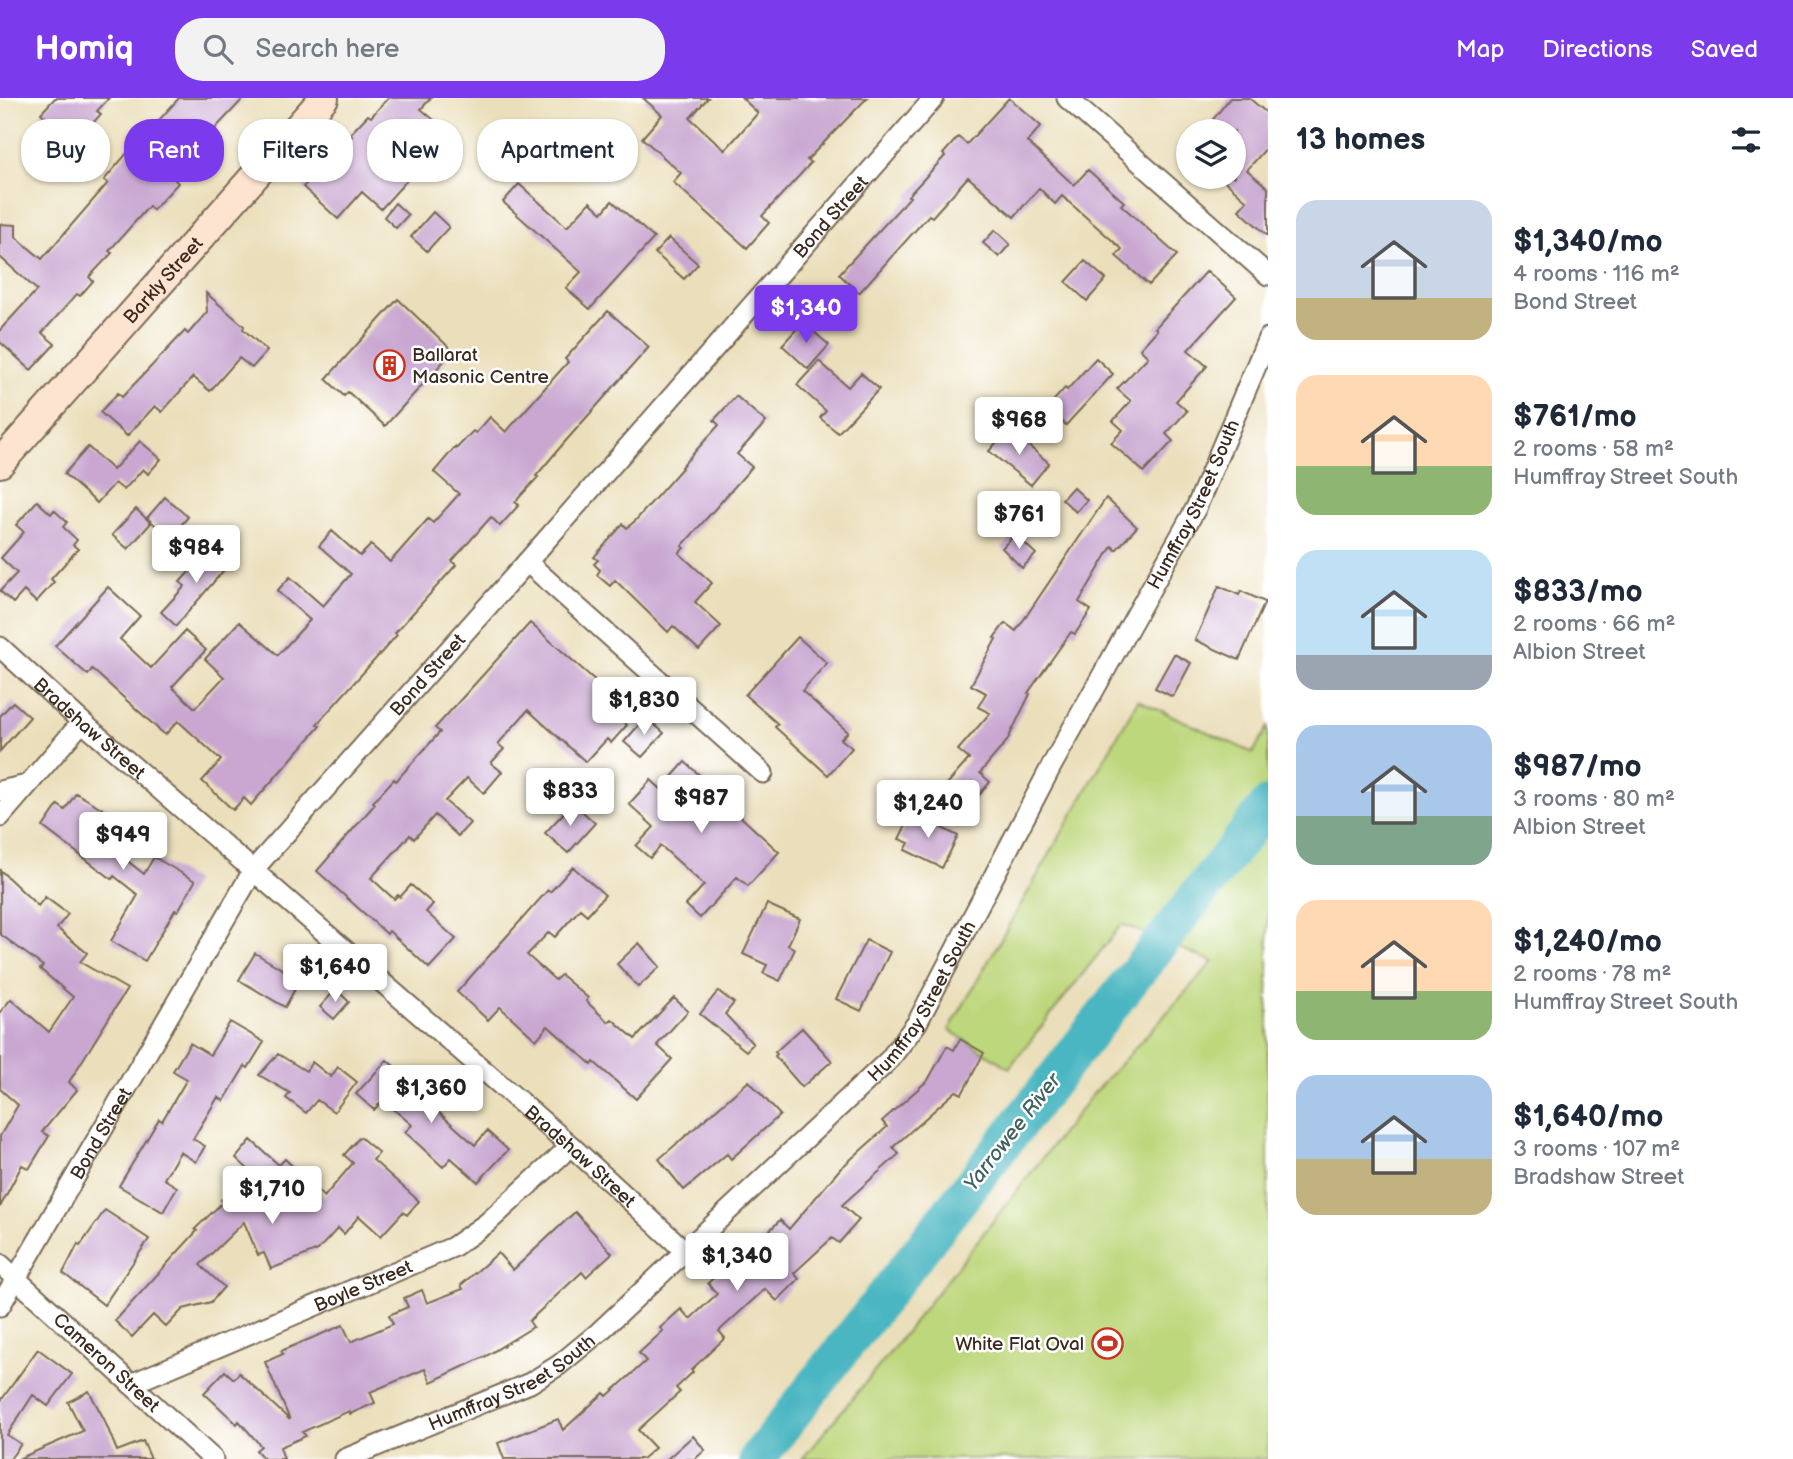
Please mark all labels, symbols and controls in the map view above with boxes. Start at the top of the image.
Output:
search box [175,18,665,81]
text: Homiq [35,29,133,69]
icon: search [199,30,237,68]
text: Search here [255,34,400,65]
text: Map [1456,35,1504,64]
text: Directions [1542,35,1653,64]
text: Saved [1691,35,1758,64]
chip: Buy [21,119,110,182]
chip: Rent [124,119,224,182]
chip: Filters [238,119,353,182]
chip: New [367,119,463,182]
chip: Apartment [477,119,638,182]
map controls [1176,119,1246,189]
button: layers [1176,119,1246,189]
icon: filters [1727,121,1765,159]
text: 13 homes [1296,122,1425,158]
street label: Bond Street [789,171,874,263]
text: $1,340/mo [1513,224,1663,260]
icon: home [1352,228,1436,312]
street label: Barkly Street [119,232,209,329]
text: 4 rooms · 116 m² [1513,260,1680,288]
pin: $1,340 [749,286,863,345]
text: Bond Street [1513,288,1637,316]
text: $1,340 [770,294,842,322]
place label: Ballarat Masonic Centre [412,344,549,389]
building icon: Ballarat Masonic Centre [372,348,406,382]
pin: $968 [978,398,1060,457]
text: $761/mo [1513,399,1637,435]
icon: home [1352,403,1436,487]
text: $968 [991,406,1047,434]
street label: Humffray Street South [1143,416,1245,594]
text: 2 rooms · 58 m² [1513,435,1674,463]
text: Humffray Street South [1513,463,1738,491]
pin: $761 [978,491,1060,551]
text: $761 [993,500,1045,528]
pin: $984 [155,526,237,585]
text: $984 [168,534,224,562]
text: $833/mo [1513,574,1643,610]
icon: home [1352,578,1436,662]
text: 2 rooms · 66 m² [1513,610,1675,638]
street label: Bond Street [386,629,471,721]
text: Albion Street [1513,638,1645,666]
street label: Bradshaw Street [28,674,150,785]
pin: $1,830 [587,678,701,737]
text: $1,830 [608,686,680,714]
text: $987/mo [1513,749,1642,785]
icon: home [1352,753,1436,837]
pin: $833 [529,768,611,828]
pin: $987 [660,776,742,835]
text: $833 [542,777,598,805]
pin: $1,240 [871,780,985,840]
text: $987 [673,784,729,812]
text: 3 rooms · 80 m² [1513,785,1675,813]
text: $1,240 [893,789,963,817]
pin: $949 [82,812,164,872]
text: Albion Street [1513,813,1645,841]
text: $949 [95,821,151,849]
street label: Humffray Street South [863,917,981,1087]
text: $1,240/mo [1513,924,1662,960]
icon: home [1352,928,1436,1012]
pin: $1,640 [278,944,392,1004]
text: $1,640 [299,953,371,981]
text: 2 rooms · 78 m² [1513,960,1671,988]
text: Humffray Street South [1513,988,1738,1016]
pin: $1,360 [374,1066,488,1125]
water label: Yarrowee River [959,1067,1067,1196]
text: $1,360 [395,1074,467,1102]
street label: Bond Street [66,1084,138,1184]
text: $1,640/mo [1513,1099,1663,1135]
street label: Bradshaw Street [519,1101,640,1213]
icon: home [1352,1103,1436,1187]
text: 3 rooms · 107 m² [1513,1135,1680,1163]
text: Bradshaw Street [1513,1163,1684,1191]
pin: $1,710 [215,1166,329,1226]
text: $1,710 [239,1175,305,1203]
pin: $1,340 [680,1234,794,1293]
text: $1,340 [701,1242,773,1270]
street label: Boyle Street [311,1256,416,1318]
street label: Cameron Street [48,1309,164,1418]
sports icon: White Flat Oval [1090,1326,1124,1360]
street label: Humffray Street South [425,1330,600,1436]
place label: White Flat Oval [955,1333,1084,1356]

